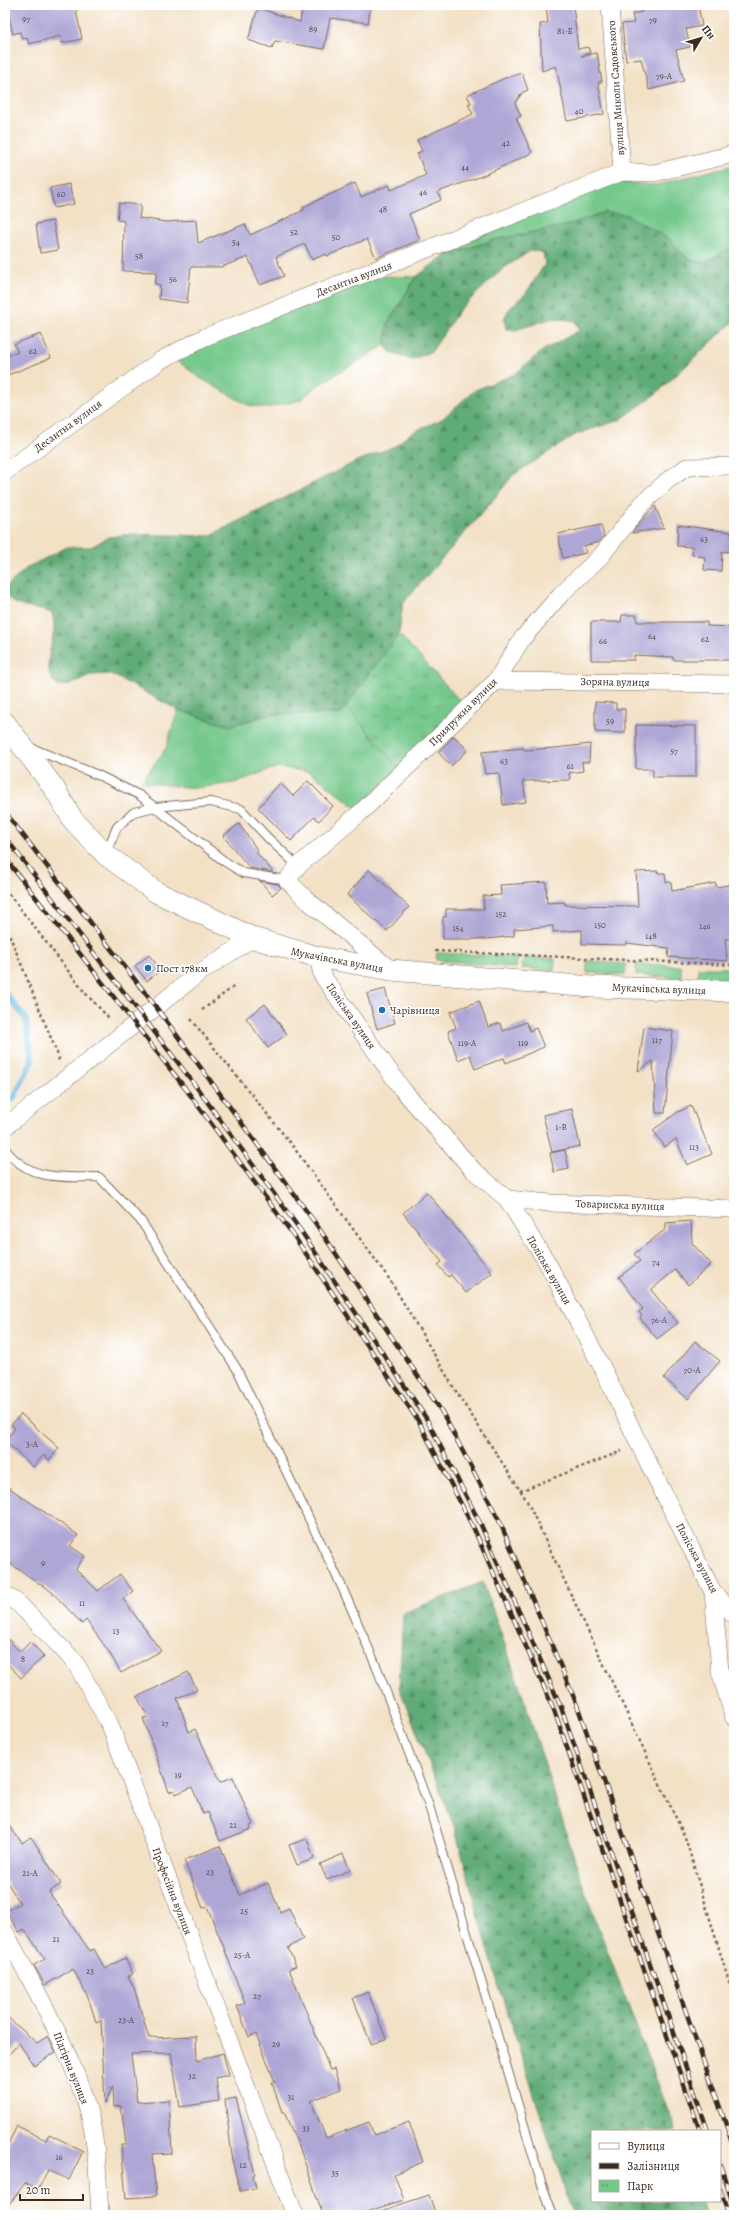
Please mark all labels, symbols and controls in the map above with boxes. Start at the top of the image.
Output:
house number: 97 [22,13,30,25]
house number: 79 [649,14,657,26]
north arrow [681,18,721,58]
street label: вулиця Миколи Садовського [604,19,628,156]
text: Пн [698,22,719,43]
house number: 89 [309,23,317,35]
house number: 81-Б [557,25,573,37]
house number: 79-А [656,70,673,82]
house number: 40 [575,105,584,117]
house number: 42 [502,137,511,149]
house number: 44 [461,161,469,173]
house number: 46 [419,186,427,198]
house number: 60 [57,188,66,200]
house number: 48 [379,203,387,215]
house number: 52 [290,226,299,238]
house number: 50 [332,231,341,243]
house number: 54 [232,236,240,248]
house number: 58 [135,250,143,262]
street label: Десантна вулиця [314,258,394,300]
house number: 56 [169,273,177,285]
house number: 62 [29,345,38,357]
street label: Десантна вулиця [31,396,105,456]
house number: 63 [700,533,708,545]
house number: 64 [648,630,656,642]
house number: 62 [701,633,710,645]
house number: 66 [599,635,607,647]
street label: Прияружна вулиця [425,674,501,750]
street label: Зоряна вулиця [580,674,650,690]
house number: 59 [606,715,614,727]
house number: 57 [670,745,678,757]
house number: 63 [500,755,508,767]
house number: 61 [566,760,574,772]
house number: 152 [495,908,507,920]
house number: 150 [594,919,606,931]
house number: 146 [699,920,711,932]
house number: 154 [452,922,464,934]
house number: 148 [645,930,657,942]
street label: Мукачівська вулиця [289,944,385,976]
place label: Пост 178км [156,961,208,976]
marker: Пост 178км [143,963,153,973]
street label: Поліська вулиця [323,980,379,1052]
street label: Мукачівська вулиця [612,980,706,998]
place label: Чарівниця [390,1003,440,1018]
marker: Чарівниця [377,1005,387,1015]
house number: 117 [652,1034,662,1046]
house number: 119-А [458,1037,477,1049]
house number: 119 [518,1037,528,1049]
house number: 1-В [555,1121,567,1133]
house number: 113 [689,1141,699,1153]
street label: Товариська вулиця [575,1196,665,1214]
street label: Поліська вулиця [523,1233,575,1307]
house number: 74 [652,1256,660,1268]
house number: 76-А [651,1314,668,1326]
house number: 70-А [684,1364,701,1376]
house number: 3-А [26,1438,39,1450]
street label: Поліська вулиця [672,1520,722,1596]
house number: 9 [41,1557,45,1569]
house number: 11 [79,1597,85,1609]
house number: 13 [113,1625,120,1637]
house number: 8 [21,1653,25,1665]
house number: 17 [162,1717,169,1729]
house number: 19 [174,1769,182,1781]
house number: 21 [229,1819,237,1831]
street label: Професійна вулиця [148,1845,196,1937]
house number: 23 [206,1866,214,1878]
house number: 21-А [22,1867,39,1879]
house number: 25 [240,1905,248,1917]
house number: 21 [52,1933,60,1945]
house number: 25-А [234,1949,251,1961]
house number: 23 [86,1965,94,1977]
house number: 27 [253,1990,261,2002]
house number: 23-А [118,2014,135,2026]
street label: Підгірна вулиця [50,2030,92,2106]
house number: 29 [272,2038,280,2050]
house number: 32 [188,2070,197,2082]
house number: 31 [288,2091,294,2103]
house number: 33 [302,2122,310,2134]
legend [591,2130,721,2202]
text: Вулиця [627,2138,665,2154]
house number: 16 [55,2151,63,2163]
text: Залізниця [627,2158,680,2174]
house number: 12 [239,2159,247,2171]
house number: 35 [331,2167,339,2179]
scale bar [20,2176,83,2202]
text: Парк [627,2178,653,2194]
text: 20 m [26,2182,50,2198]

